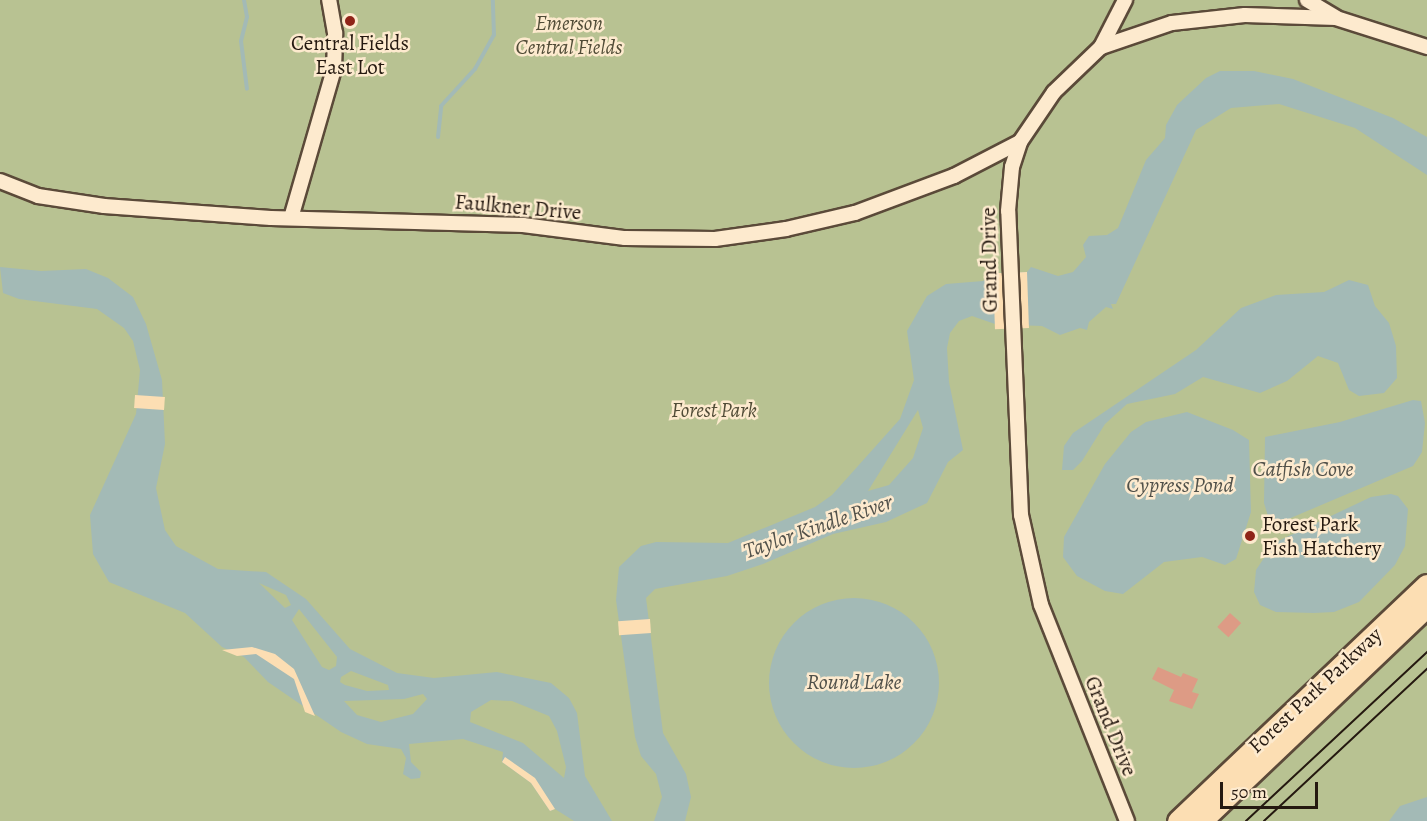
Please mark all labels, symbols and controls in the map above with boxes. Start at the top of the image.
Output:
park label: Emerson Central Fields [516,10,622,60]
marker: Central Fields East Lot [343,14,357,28]
place label: Central Fields East Lot [291,30,409,80]
street label: Faulkner Drive [454,189,582,225]
street label: Grand Drive [975,207,1003,313]
park label: Forest Park [671,397,757,423]
water label: Catfish Cove [1253,457,1353,483]
water label: Cypress Pond [1126,473,1234,499]
water label: Taylor Kindle River [740,489,896,565]
place label: Forest Park Fish Hatchery [1262,511,1381,561]
marker: Forest Park Fish Hatchery [1243,529,1257,543]
street label: Forest Park Parkway [1243,622,1387,758]
water label: Round Lake [807,670,901,696]
street label: Grand Drive [1080,672,1142,780]
scale bar [1223,770,1320,808]
text: 50 m [1231,780,1267,804]

